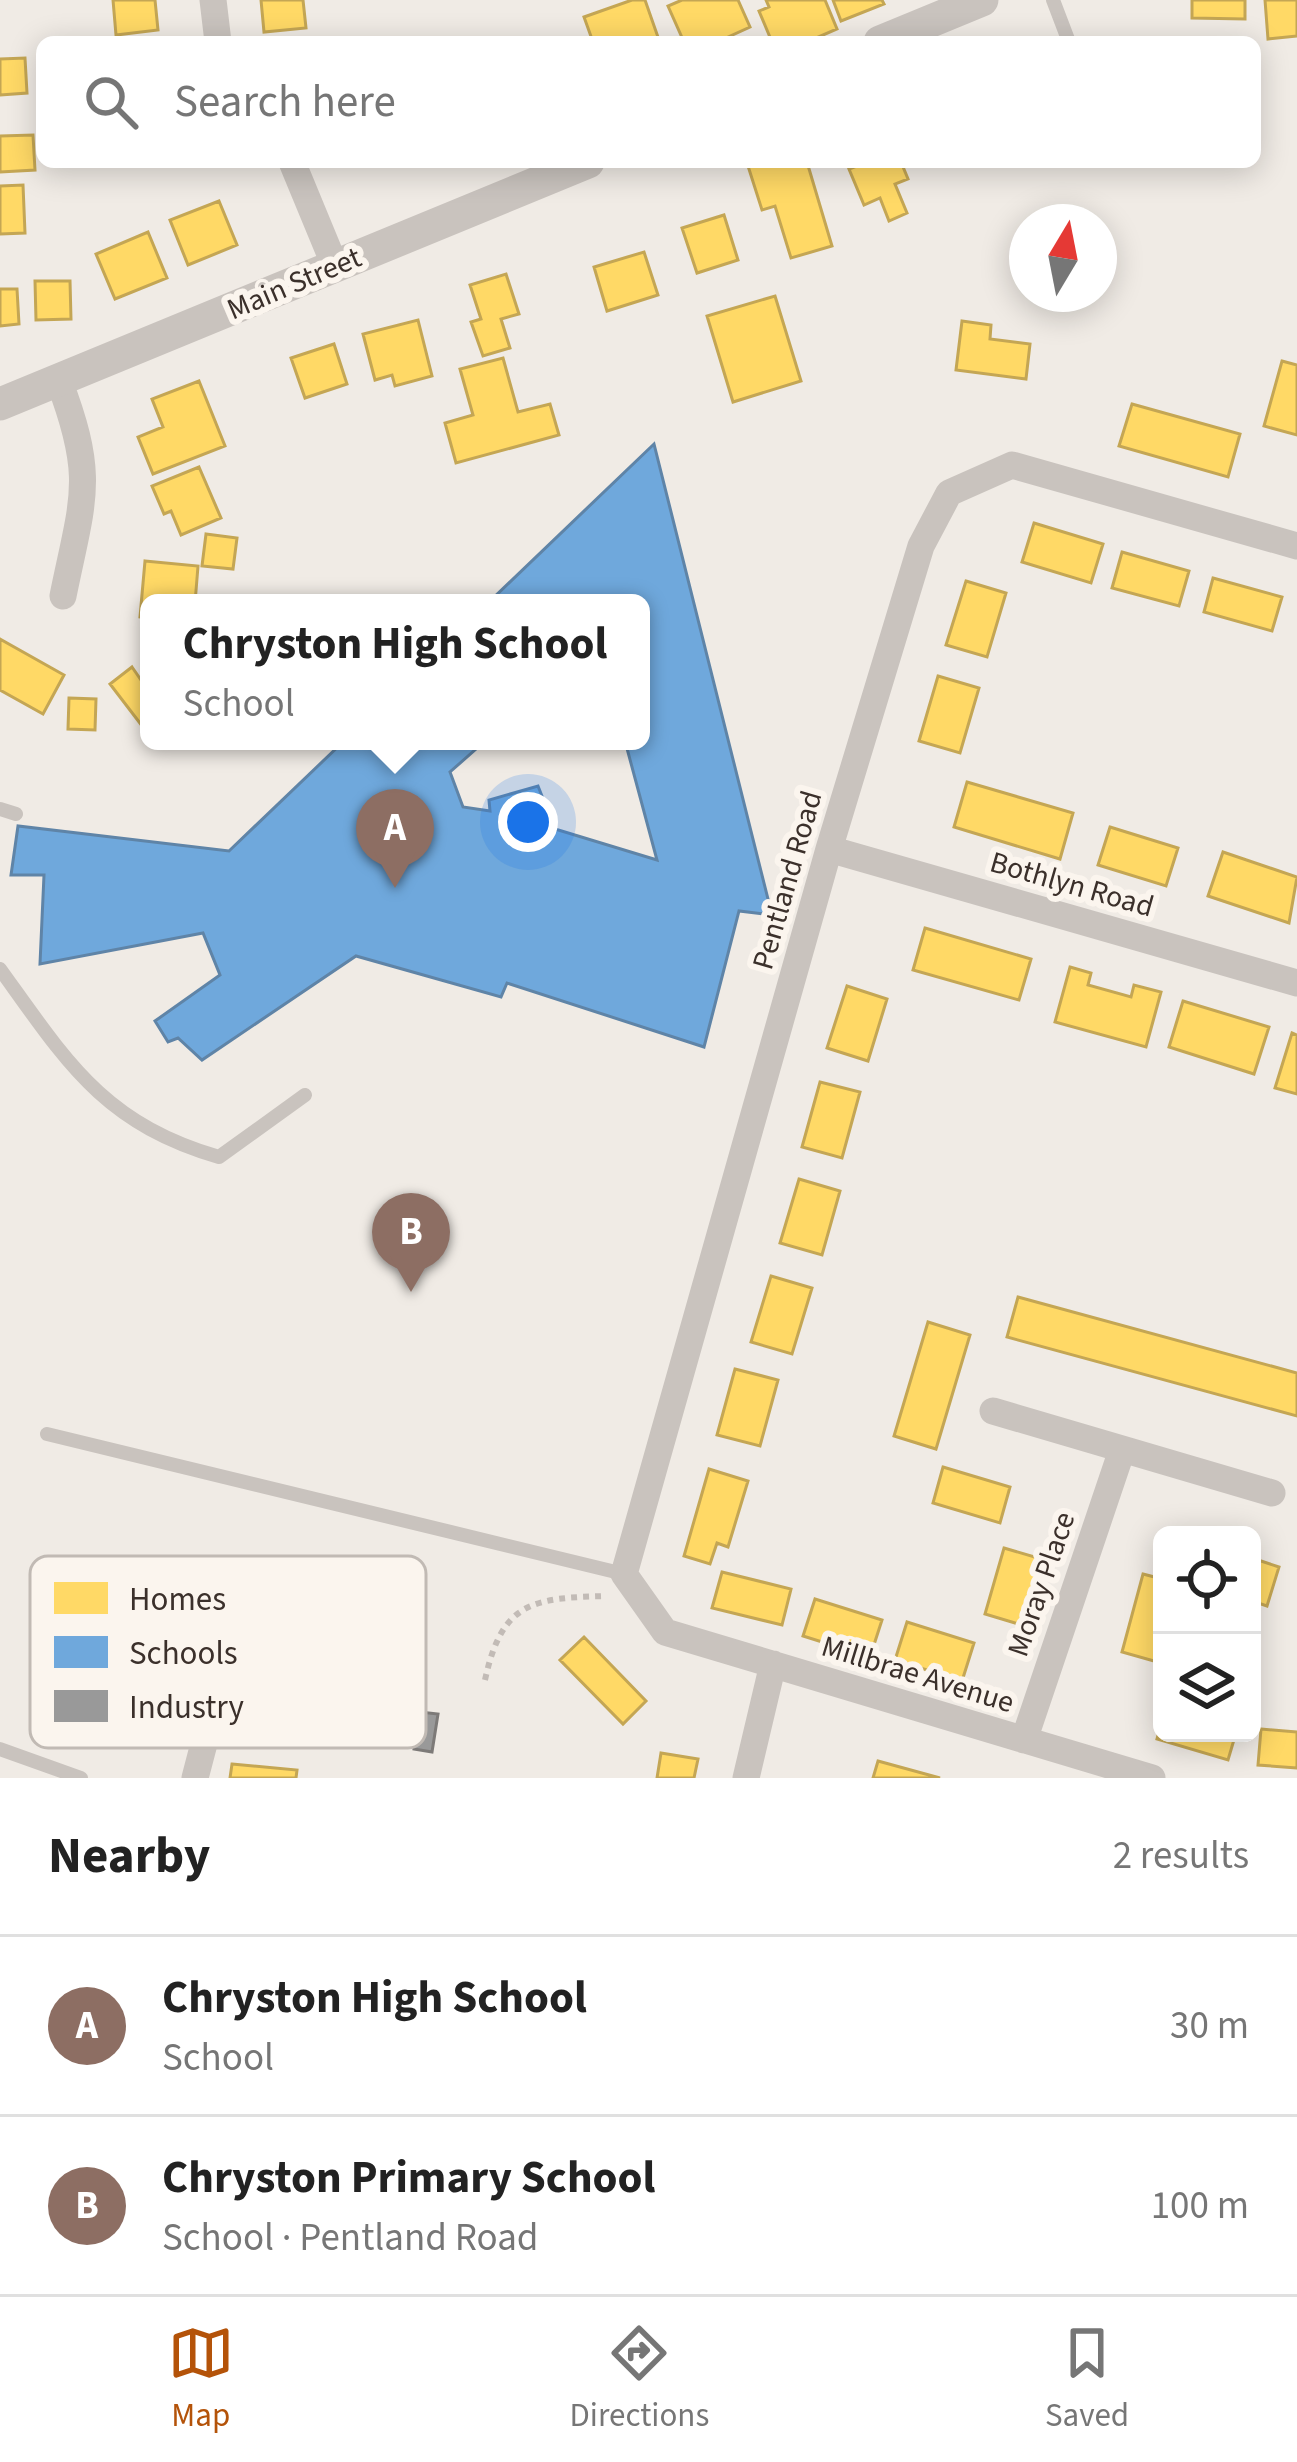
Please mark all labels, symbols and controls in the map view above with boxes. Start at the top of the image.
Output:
search box [36,36,1261,168]
icon: search [78,69,144,135]
text: Search here [174,70,396,134]
north arrow [1009,204,1117,312]
street label: Main Street [220,236,368,331]
popup [140,594,650,750]
text: Chryston High School [183,612,607,676]
text: School [183,676,295,732]
street label: Pentland Road [741,786,833,974]
pin: A [356,789,434,888]
your location [498,792,558,852]
street label: Bothlyn Road [985,841,1159,928]
pin: B [372,1193,450,1292]
street label: Moray Place [997,1506,1086,1662]
map controls [1153,1526,1261,1742]
button: locate [1153,1526,1261,1634]
legend [30,1556,426,1748]
text: Homes [129,1576,226,1623]
street label: Millbrae Avenue [816,1625,1019,1724]
text: Schools [129,1630,238,1677]
button: layers [1153,1634,1261,1742]
text: Industry [129,1684,245,1731]
text: Nearby [48,1820,210,1892]
text: 2 results [1113,1828,1249,1884]
text: Chryston High School [162,1966,587,2030]
text: A [76,1998,98,2054]
text: 30 m [1170,1998,1249,2054]
text: School [162,2030,274,2086]
text: Chryston Primary School [162,2146,655,2210]
text: B [75,2178,99,2234]
text: 100 m [1151,2178,1249,2234]
text: School · Pentland Road [162,2210,538,2266]
tab: Map [168,2320,234,2439]
tab: Directions [570,2320,709,2439]
tab: Saved [1045,2320,1129,2439]

